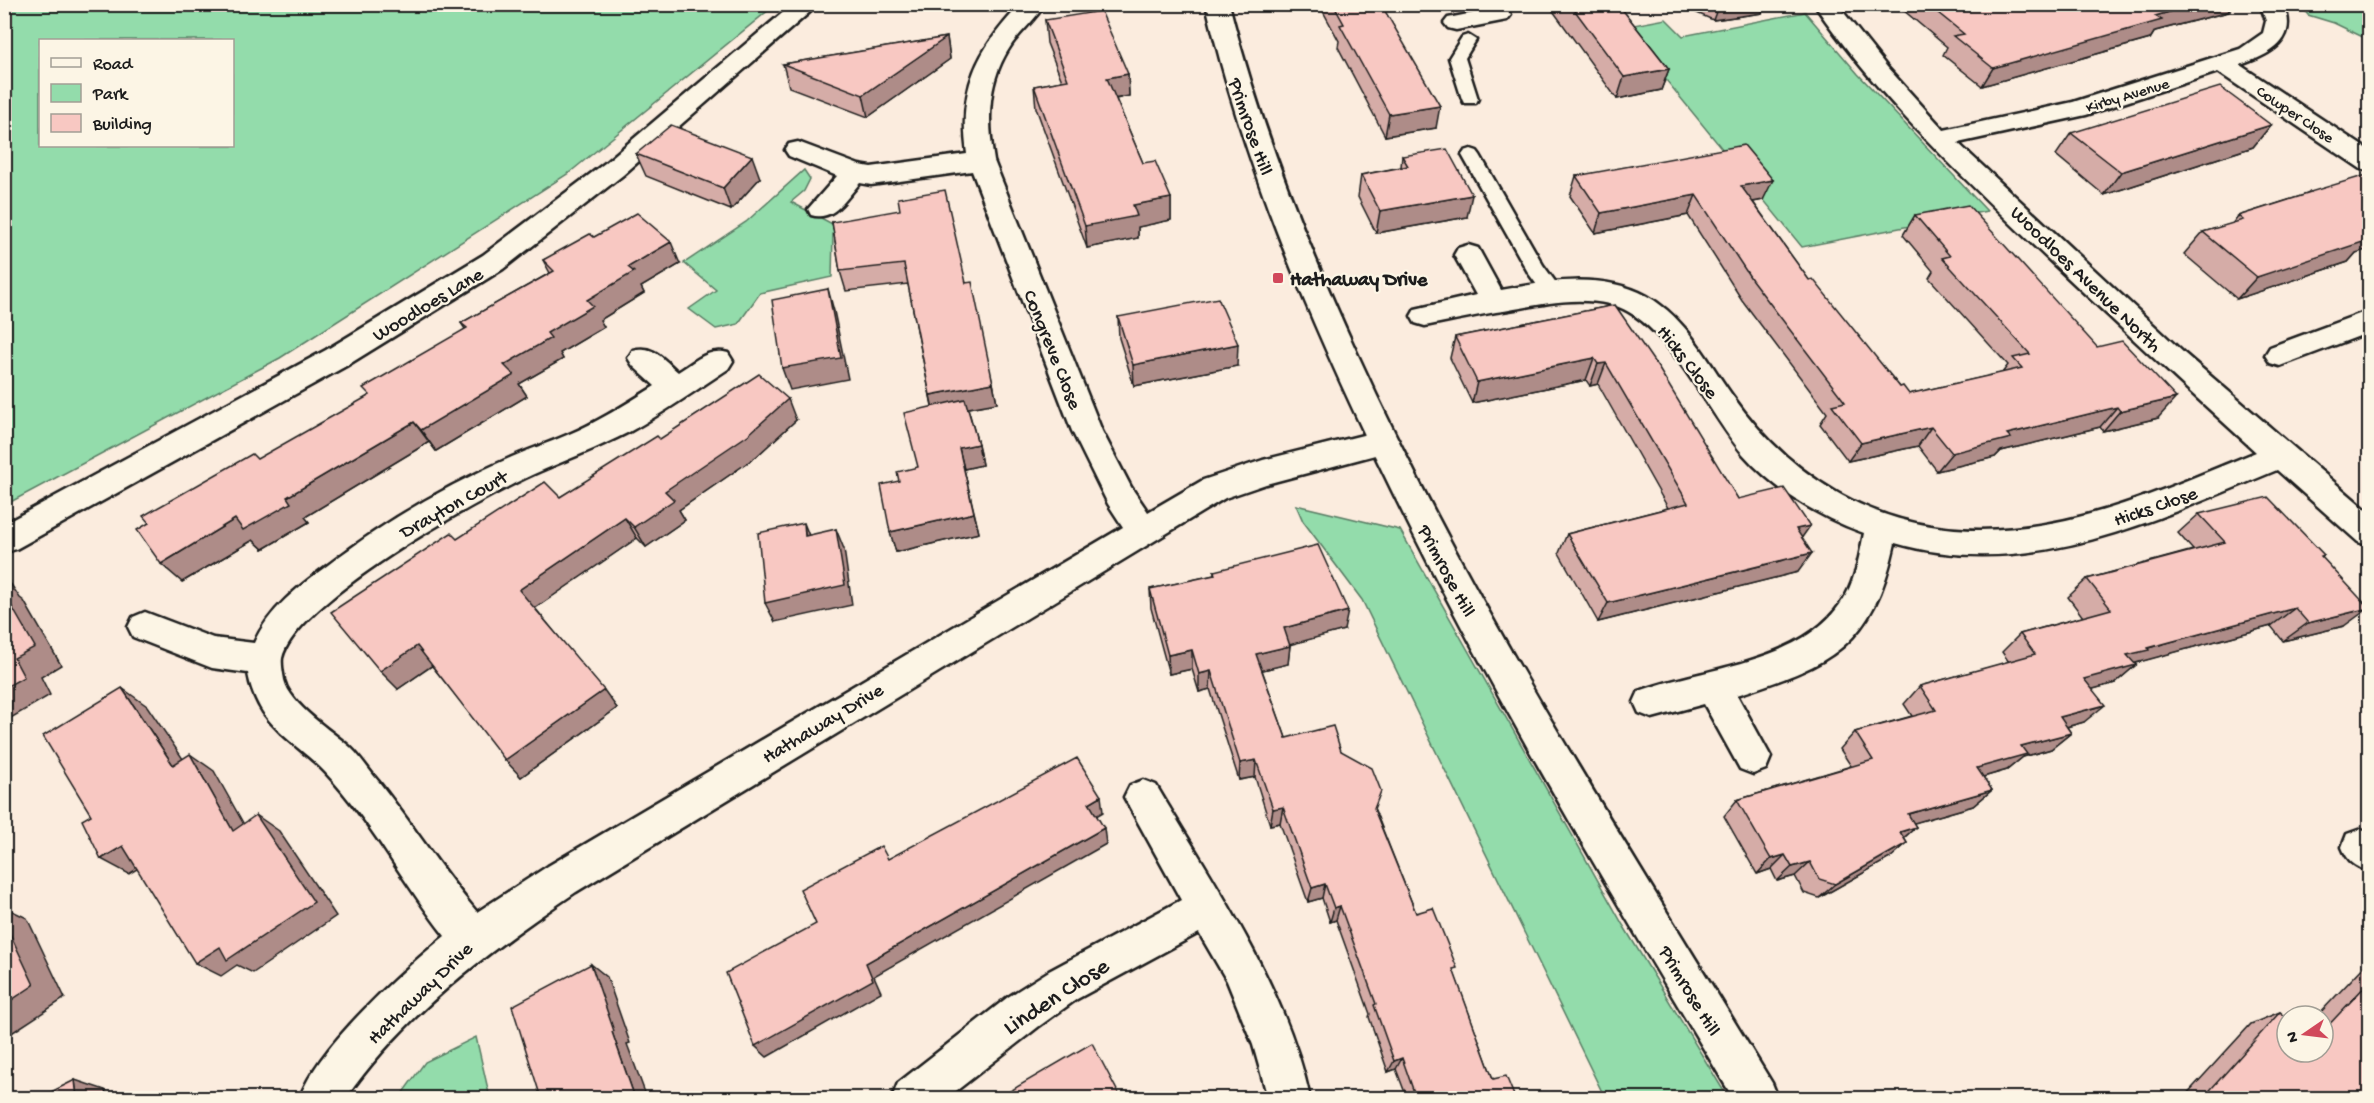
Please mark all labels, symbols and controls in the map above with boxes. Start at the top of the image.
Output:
legend [39,39,234,147]
text: Road [93,55,134,76]
street label: Primrose Hill [1221,75,1276,179]
street label: Kirby Avenue [2084,75,2173,119]
street label: Cowper Close [2252,83,2337,149]
text: Park [92,85,129,106]
text: Building [92,115,152,136]
street label: Woodloes Avenue North [2004,202,2165,359]
street label: Woodloes Lane [369,264,489,348]
place label: Hathaway Drive [1290,270,1428,293]
marker: Hathaway Drive [1271,271,1285,285]
street label: Congreve Close [1016,287,1085,414]
street label: Hicks Close [1650,322,1722,405]
street label: Drayton Court [395,466,514,546]
street label: Hicks Close [2111,483,2202,533]
street label: Primrose Hill [1411,521,1479,622]
street label: Hathaway Drive [759,679,889,770]
street label: Hathaway Drive [364,938,479,1050]
street label: Primrose Hill [1652,942,1724,1041]
street label: Linden Close [998,953,1116,1043]
north arrow [2275,1004,2335,1064]
text: N [2283,1029,2304,1044]

